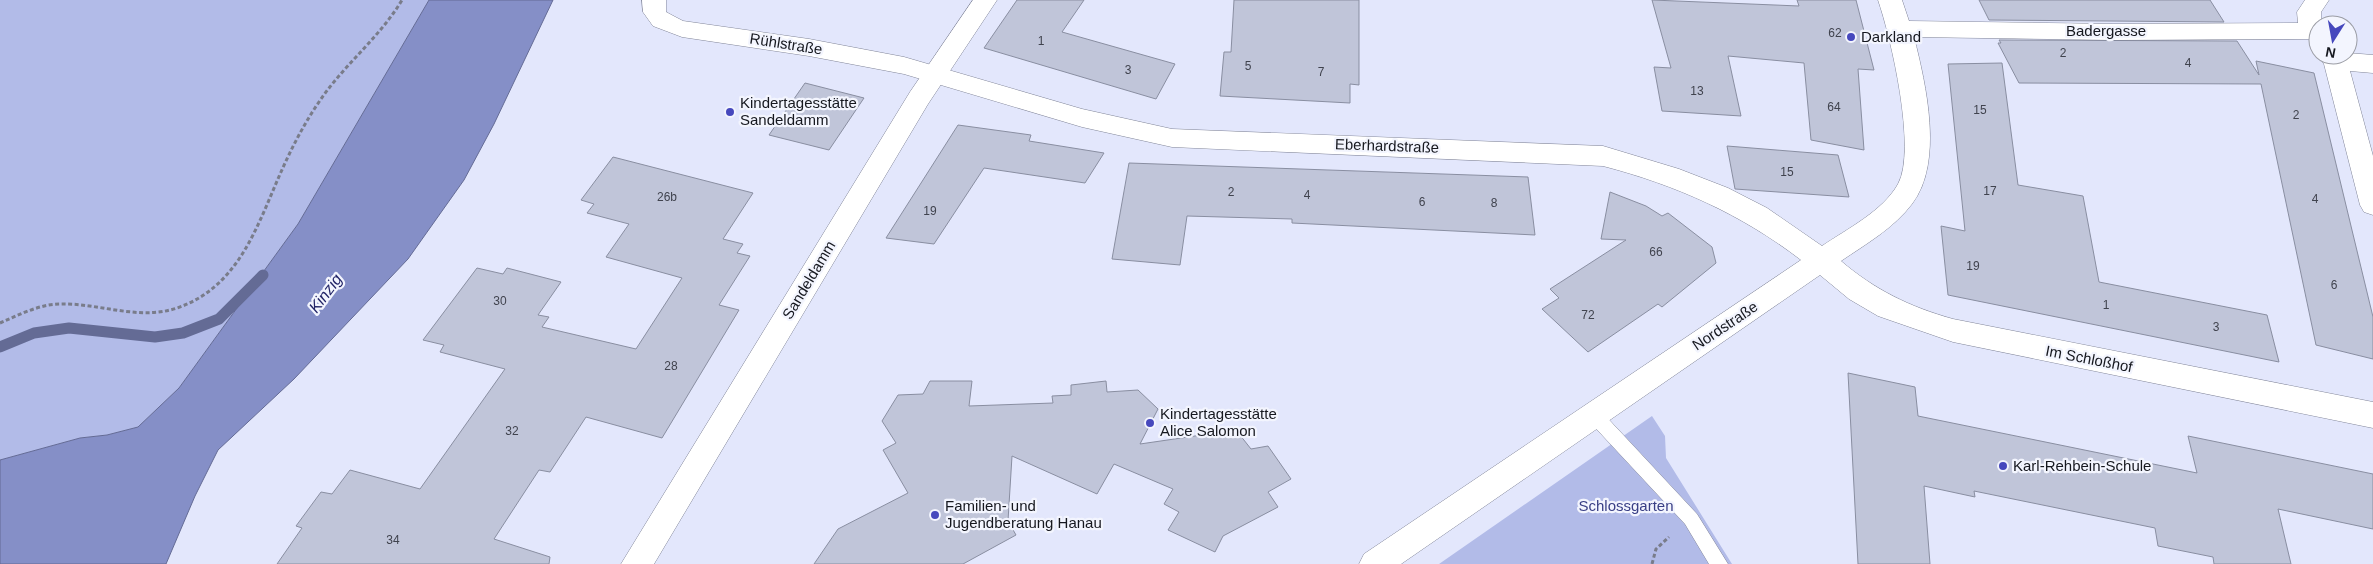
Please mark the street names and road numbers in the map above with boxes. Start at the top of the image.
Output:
street label: Badergasse [2066,22,2146,39]
street label: Rühlstraße [749,29,824,58]
street label: Eberhardstraße [1335,135,1439,156]
street label: Sandeldamm [779,237,839,322]
street label: Nordstraße [1689,298,1761,354]
street label: Im Schloßhof [2044,342,2135,375]

